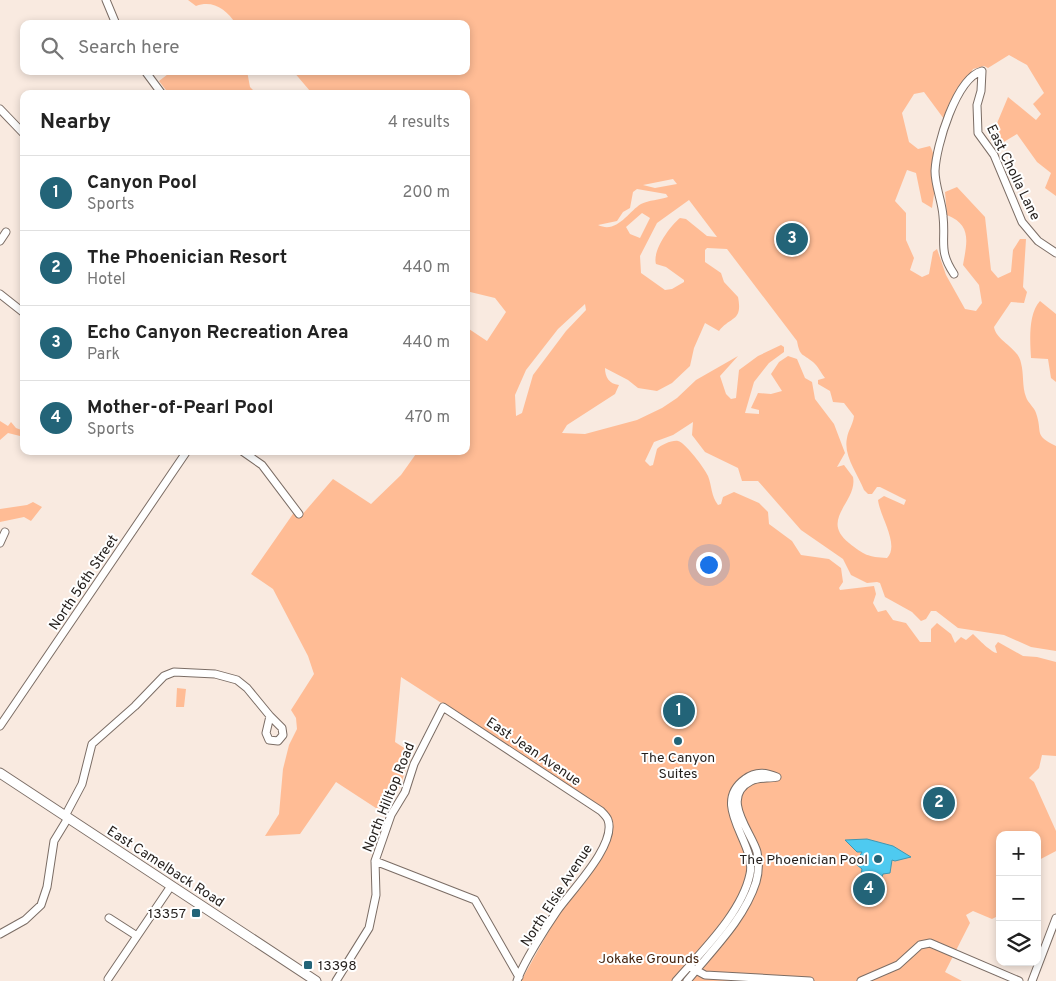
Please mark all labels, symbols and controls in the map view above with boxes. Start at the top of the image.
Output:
search box [20,20,470,75]
icon: search [38,34,66,62]
text: Search here [78,36,180,60]
text: Nearby [40,109,111,136]
text: 4 results [388,113,450,133]
street label: East Cholla Lane [982,122,1043,223]
text: Canyon Pool [87,171,197,195]
text: 1 [53,183,59,203]
text: 200 m [402,183,450,203]
text: Sports [87,195,135,215]
pin: 3 [776,220,808,258]
text: The Phoenician Resort [87,246,287,270]
text: 2 [51,258,61,278]
text: 440 m [403,258,450,278]
text: Hotel [87,270,126,290]
text: Echo Canyon Recreation Area [87,321,349,345]
text: 3 [51,333,61,353]
text: 440 m [403,333,450,353]
text: Park [87,345,120,365]
text: Mother-of-Pearl Pool [87,396,273,420]
text: 4 [51,408,61,428]
text: 470 m [405,408,450,428]
text: Sports [87,420,135,440]
street label: North 56th Street [46,532,122,634]
your location [696,552,722,578]
pin: 1 [663,692,695,730]
street label: East Jean Avenue [482,714,584,790]
marker: The Canyon Suites [672,735,684,747]
street label: North Hilltop Road [360,740,419,855]
place label: The Canyon Suites [641,750,715,783]
pin: 2 [923,784,955,822]
street label: East Camelback Road [103,823,227,912]
map controls [996,831,1041,966]
button: + [996,831,1041,876]
street label: North Elsie Avenue [518,841,597,950]
place label: The Phoenician Pool [739,852,868,869]
marker: The Phoenician Pool [872,853,884,865]
pin: 4 [853,870,885,908]
button: − [996,876,1041,921]
place label: 13357 [148,906,186,923]
marker: 13357 [190,907,202,919]
button: layers [996,921,1041,966]
park label: Jokake Grounds [599,951,699,968]
place label: 13398 [318,958,357,975]
marker: 13398 [302,959,314,971]

